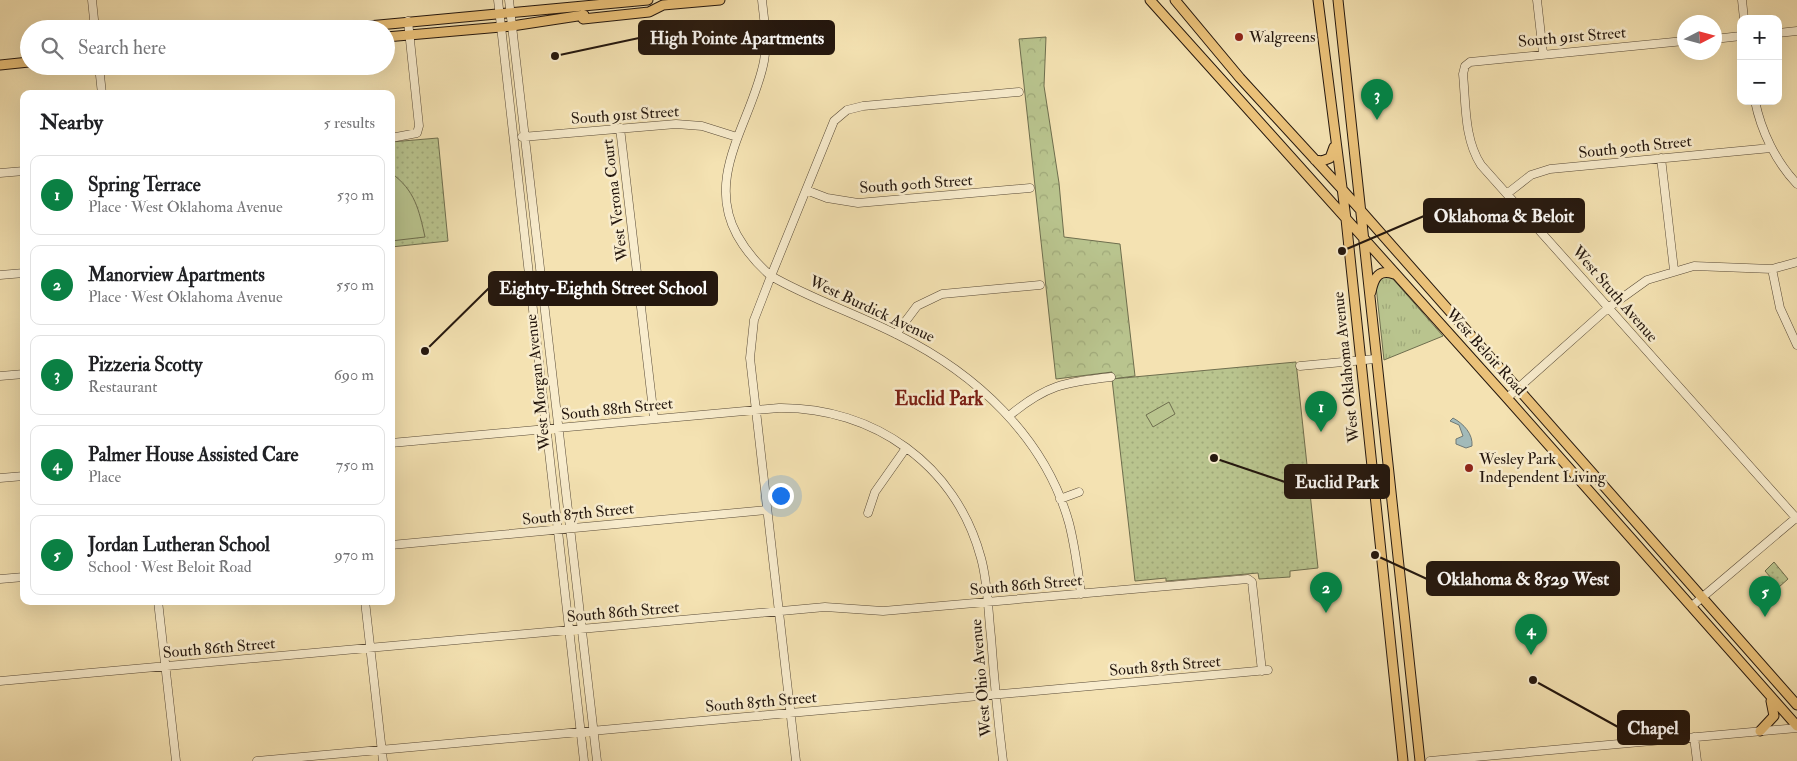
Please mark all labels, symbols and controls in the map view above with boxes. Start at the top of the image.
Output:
north arrow [1677,15,1722,60]
map controls [1737,15,1782,105]
button: + [1737,15,1782,60]
search box [20,20,395,75]
callout: High Pointe Apartments [639,21,834,54]
street label: South 91st Street [1517,22,1627,52]
text: High Pointe Apartments [650,27,824,50]
place label: Walgreens [1248,27,1315,47]
marker: Walgreens [1233,31,1245,43]
icon: search [38,34,66,62]
text: Search here [78,36,166,60]
button: − [1737,60,1782,105]
pin: 3 [1361,79,1393,120]
street label: South 91st Street [570,101,680,129]
text: Nearby [40,109,103,136]
text: 5 results [324,113,375,133]
street label: South 90th Street [1577,131,1693,163]
street label: West Verona Court [598,138,633,263]
street label: South 90th Street [859,170,973,198]
text: Spring Terrace [88,173,201,197]
text: 1 [54,185,60,205]
text: 530 m [337,185,374,205]
text: Place · West Oklahoma Avenue [88,197,283,217]
callout: Oklahoma & Beloit [1424,199,1584,232]
text: Oklahoma & Beloit [1434,205,1574,228]
street label: West Stuth Avenue [1567,241,1662,347]
text: Manorview Apartments [88,263,265,287]
street label: West Burdick Avenue [805,271,938,347]
callout: Eighty-Eighth Street School [489,272,717,305]
text: 2 [53,275,61,295]
text: 550 m [336,275,374,295]
text: Eighty-Eighth Street School [499,277,707,300]
text: Place · West Oklahoma Avenue [88,287,283,307]
street label: West Oklahoma Avenue [1328,290,1364,444]
street label: West Beloit Road [1441,303,1531,400]
street label: West Morgan Avenue [521,313,555,452]
text: Pizzeria Scotty [88,353,202,377]
text: 3 [54,365,60,385]
text: 690 m [334,365,374,385]
text: Restaurant [88,377,157,397]
district label: Euclid Park [895,387,984,411]
pin: 1 [1305,391,1337,432]
street label: South 88th Street [560,393,674,425]
text: Palmer House Assisted Care [88,443,299,467]
place label: Wesley Park Independent Living [1478,449,1607,488]
text: 4 [53,455,61,475]
text: 750 m [336,455,374,475]
marker: Wesley Park Independent Living [1463,462,1475,474]
callout: Euclid Park [1285,465,1389,498]
text: Place [88,467,121,487]
text: Euclid Park [1295,471,1380,494]
your location [768,483,794,509]
street label: South 87th Street [521,498,635,530]
text: Jordan Lutheran School [88,533,270,557]
text: 5 [53,545,61,565]
text: 970 m [335,545,374,565]
text: School · West Beloit Road [88,557,252,577]
callout: Oklahoma & 8529 West [1427,562,1619,595]
text: Oklahoma & 8529 West [1437,568,1609,591]
street label: South 86th Street [969,570,1083,600]
pin: 2 [1310,572,1342,613]
pin: 5 [1749,576,1781,617]
street label: South 86th Street [566,597,680,627]
pin: 4 [1515,614,1547,655]
street label: West Ohio Avenue [966,618,996,739]
street label: South 86th Street [162,633,276,663]
street label: South 85th Street [1108,651,1222,681]
street label: South 85th Street [704,687,818,717]
callout: Chapel [1618,711,1689,744]
text: Chapel [1627,717,1679,740]

